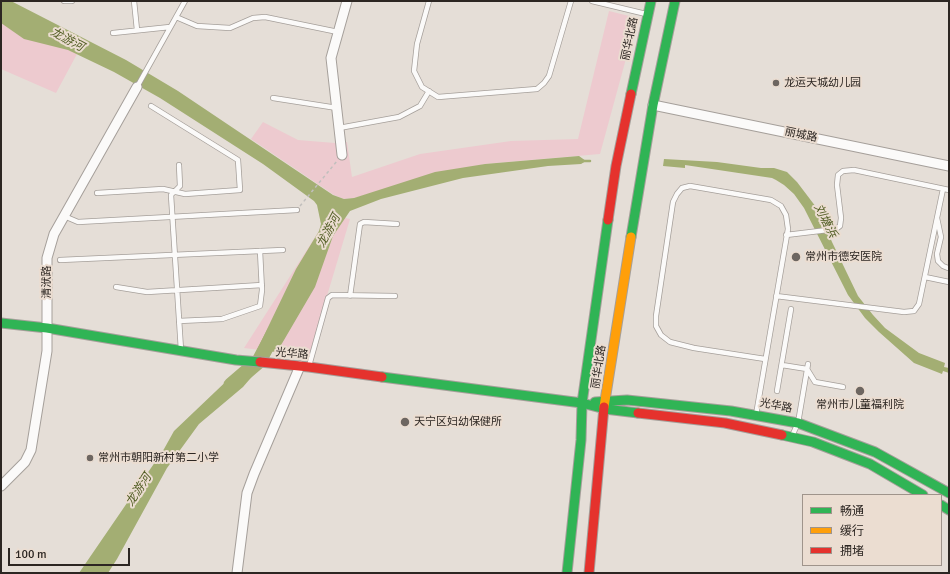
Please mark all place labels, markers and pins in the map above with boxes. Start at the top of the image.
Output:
place label: 龙运天城幼儿园 [784,76,861,90]
marker: 龙运天城幼儿园 [771,78,781,88]
place label: 常州市德安医院 [805,250,882,264]
marker: 常州市德安医院 [790,251,802,263]
marker: 常州市儿童福利院 [854,385,866,397]
place label: 常州市儿童福利院 [816,398,904,412]
place label: 天宁区妇幼保健所 [414,415,502,429]
marker: 天宁区妇幼保健所 [399,416,411,428]
place label: 常州市朝阳新村第二小学 [98,451,219,465]
marker: 常州市朝阳新村第二小学 [85,453,95,463]

